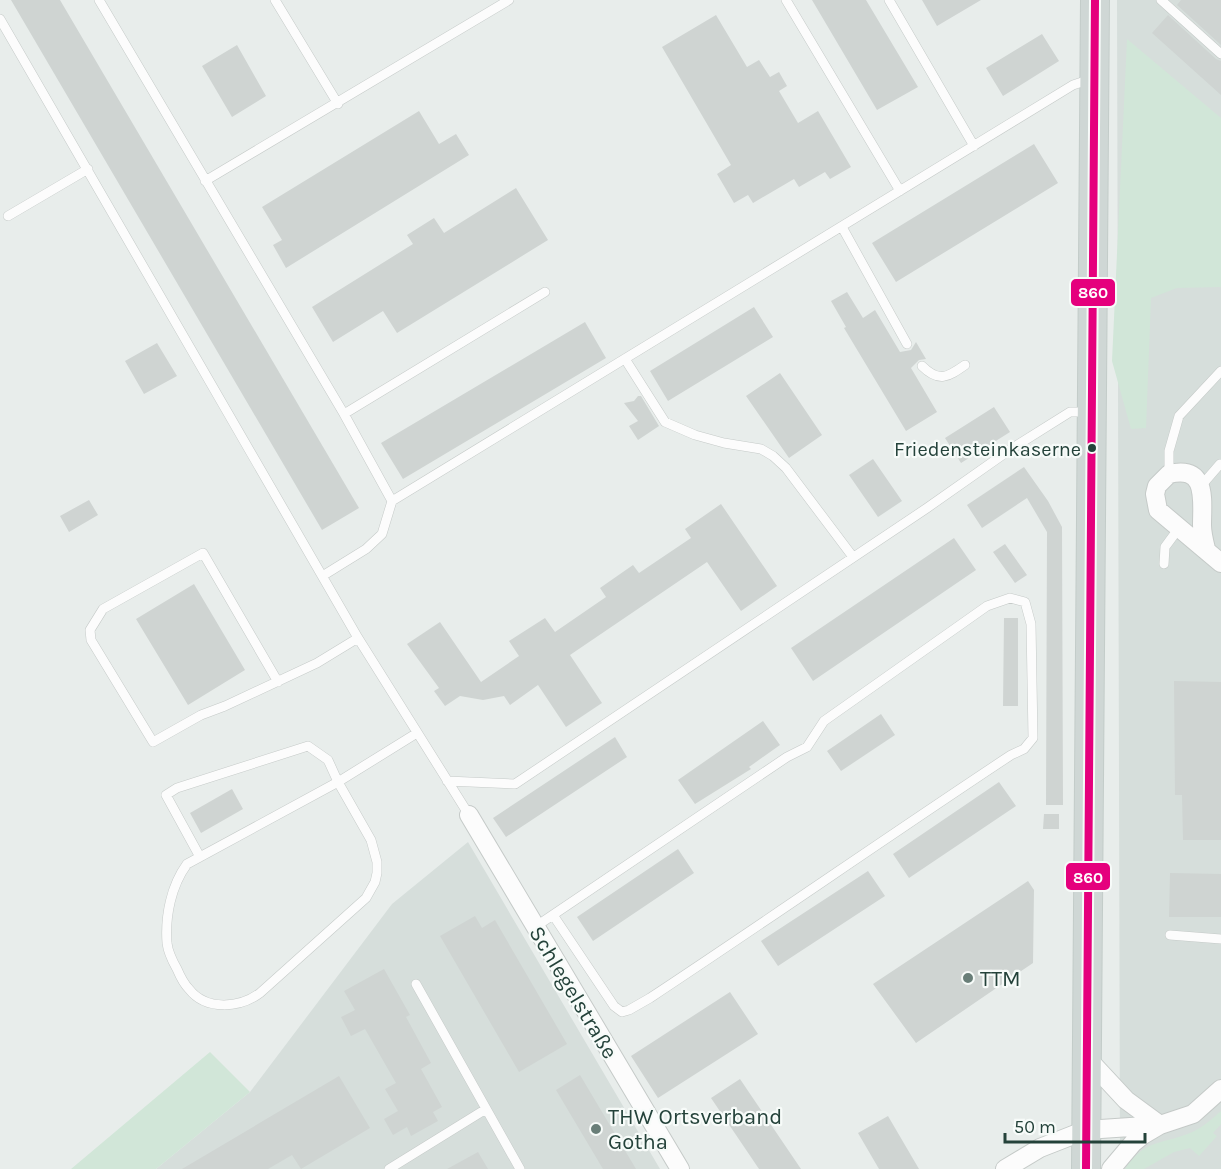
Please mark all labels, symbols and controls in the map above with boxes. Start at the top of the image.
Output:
line badge: 860 [1070,278,1116,307]
text: 860 [1078,283,1108,302]
place label: Friedensteinkaserne [894,438,1081,461]
marker: Friedensteinkaserne [1086,442,1098,454]
line badge: 860 [1065,862,1111,891]
text: 860 [1073,868,1103,887]
street label: Schlegelstraße [523,922,623,1063]
place label: TTM [980,966,1021,992]
marker: TTM [961,971,975,985]
place label: THW Ortsverband Gotha [608,1104,782,1155]
scale bar [1005,1106,1144,1144]
text: 50 m [1014,1116,1056,1138]
marker: THW Ortsverband Gotha [589,1122,603,1136]

